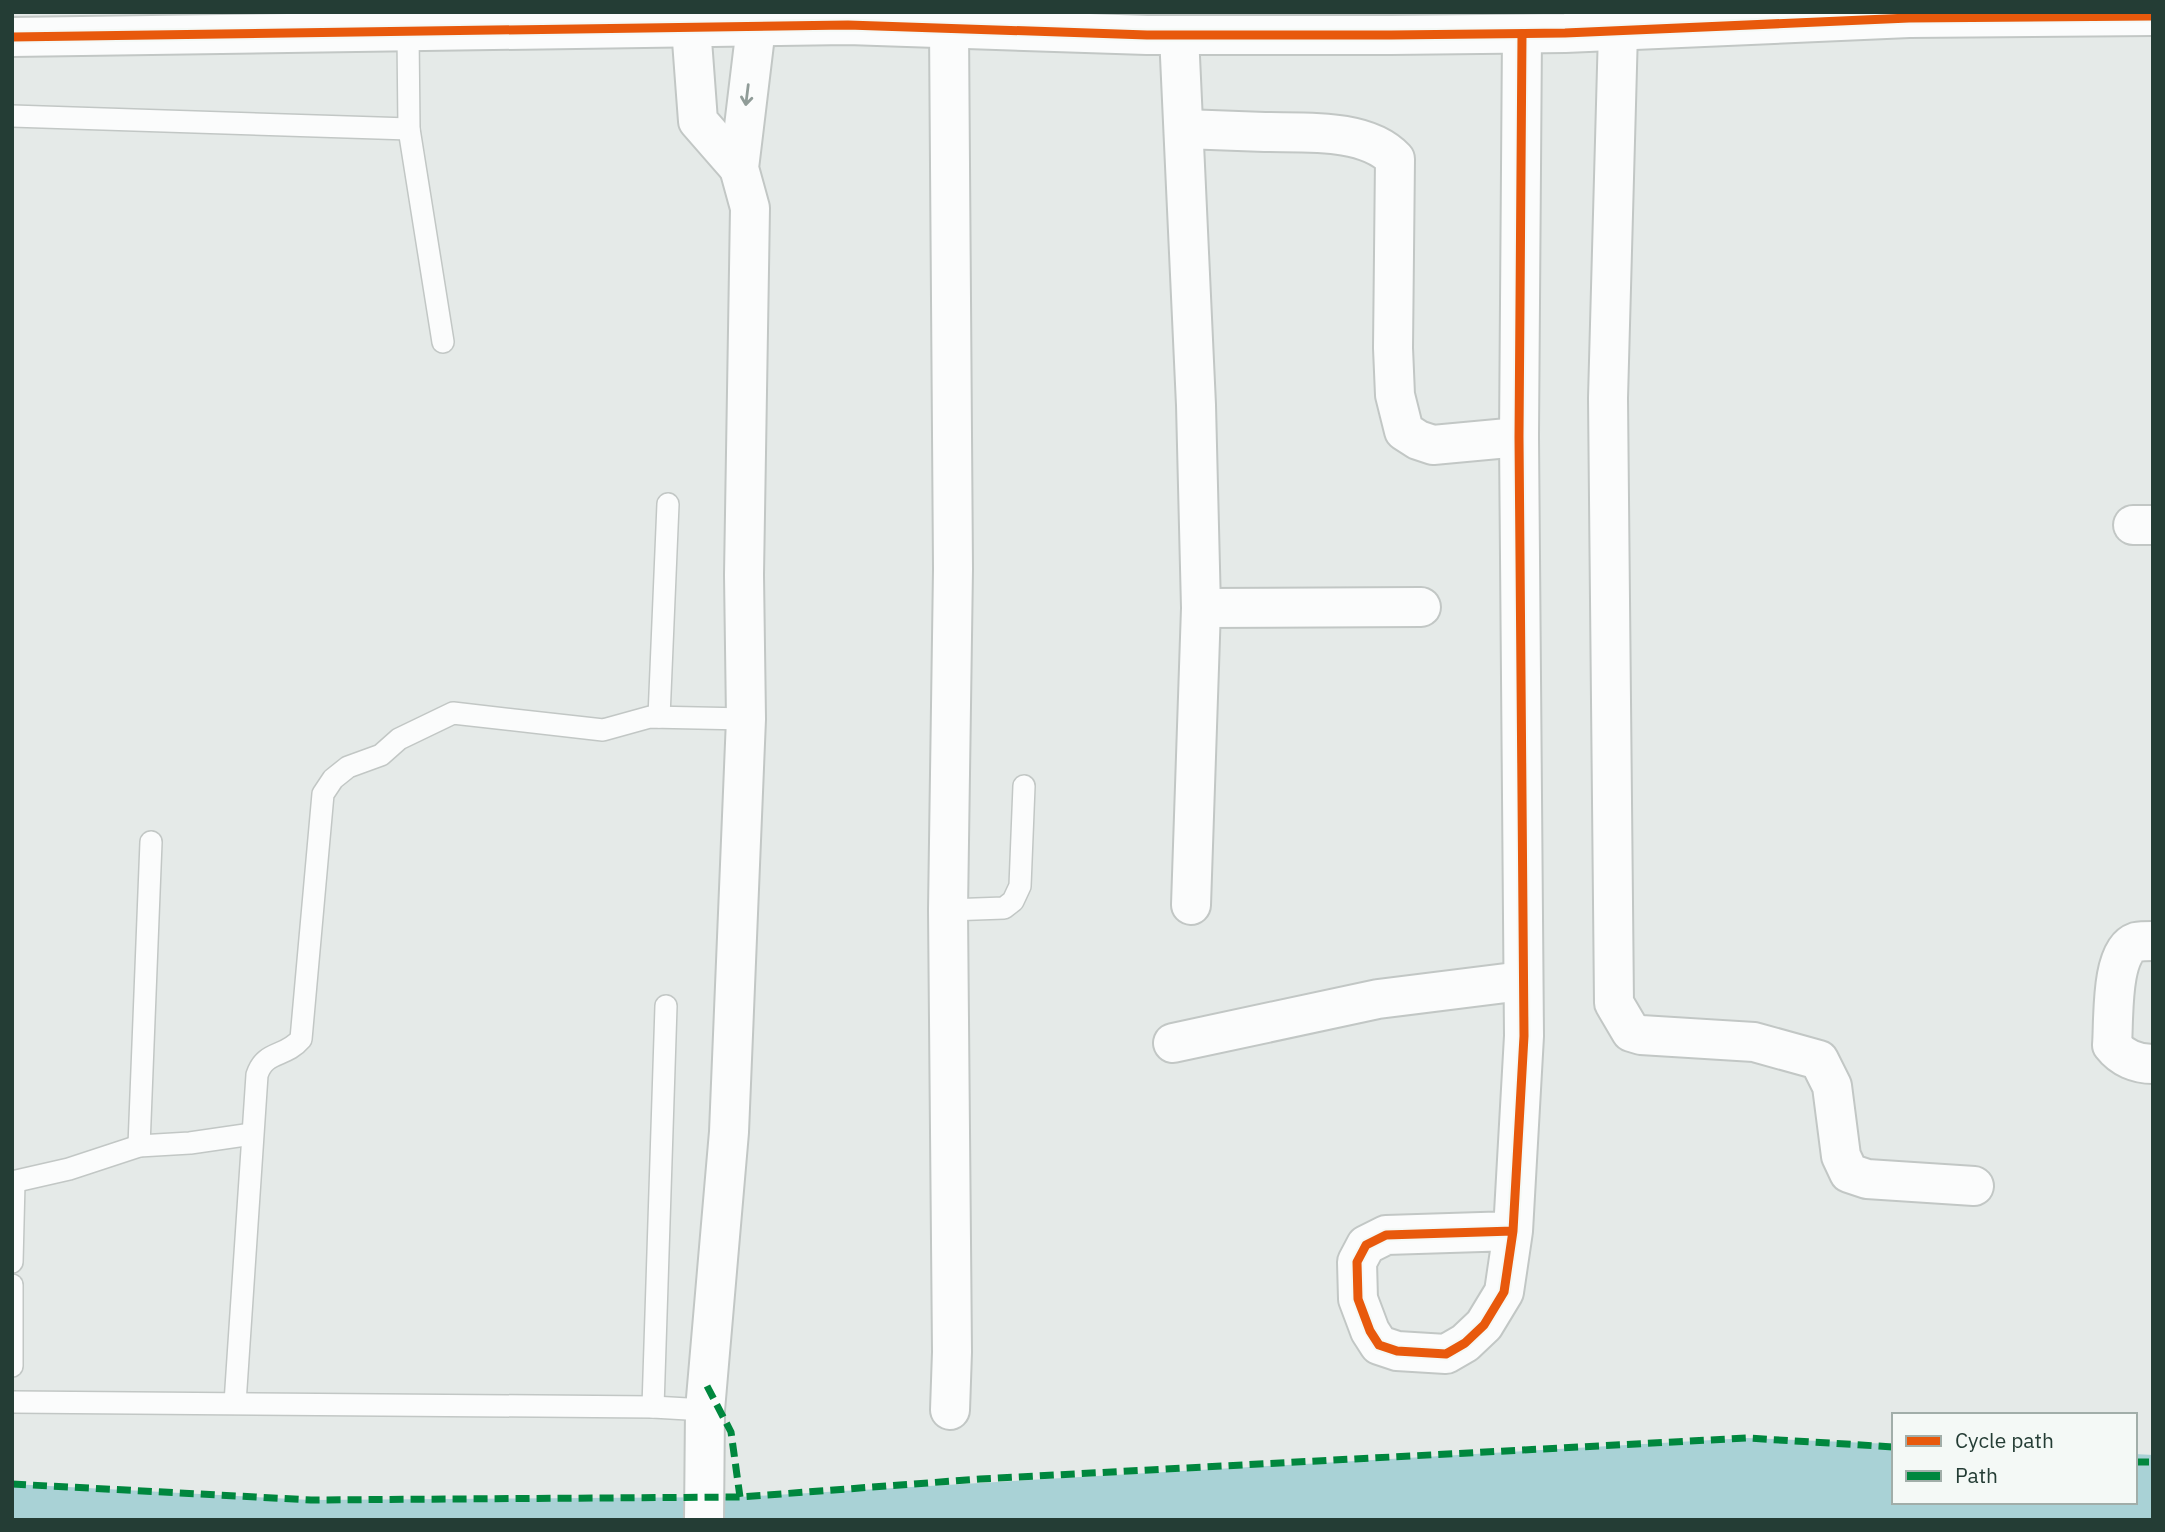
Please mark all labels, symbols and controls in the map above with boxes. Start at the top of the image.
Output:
one-way arrow [741,83,754,106]
legend [1892,1413,2137,1504]
text: Cycle path [1955,1426,2054,1454]
text: Path [1955,1461,1998,1489]

